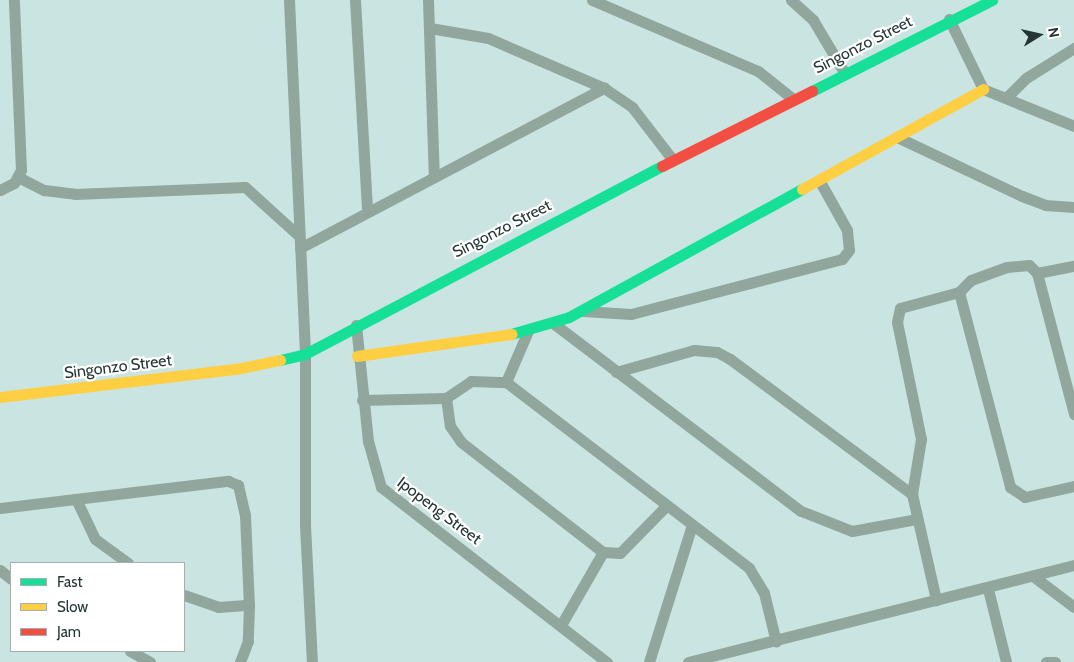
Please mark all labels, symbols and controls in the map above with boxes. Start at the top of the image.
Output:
north arrow [1014,10,1064,60]
street label: Singonzo Street [810,12,916,78]
text: N [1044,26,1063,39]
street label: Singonzo Street [449,196,555,262]
street label: Singonzo Street [63,351,173,383]
street label: Ipopeng Street [393,473,485,549]
legend [10,562,185,652]
text: Fast [57,573,82,591]
text: Slow [57,598,88,616]
text: Jam [57,623,81,641]

